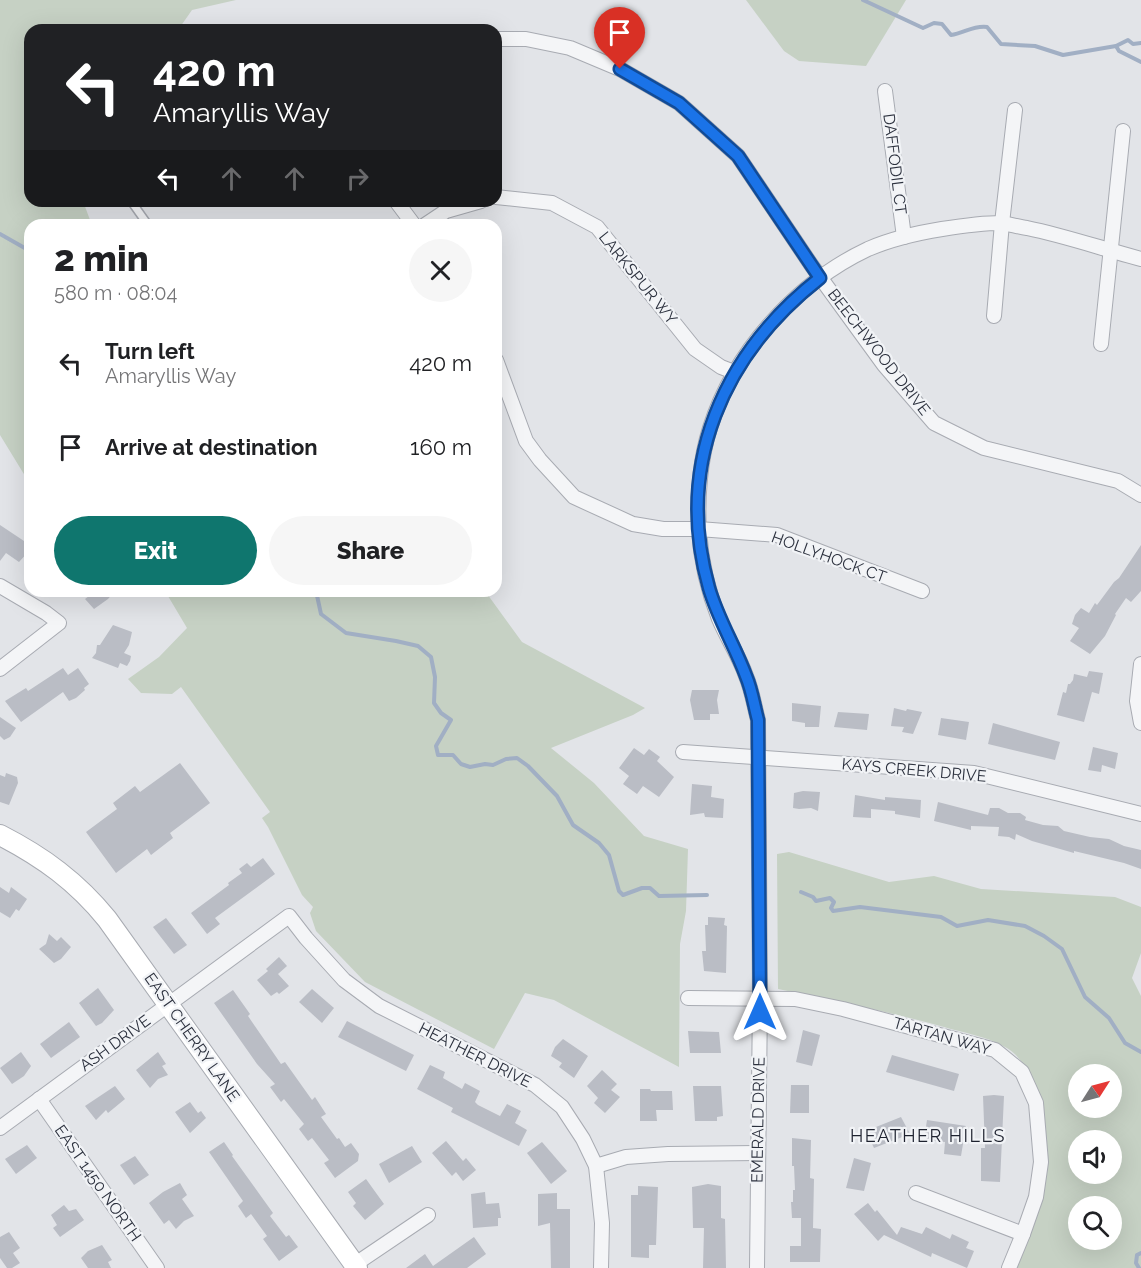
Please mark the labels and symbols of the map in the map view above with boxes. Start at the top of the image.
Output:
pin [594,7,645,69]
street label: DAFFODIL CT [879,112,911,216]
street label: LARKSPUR WY [595,228,682,329]
street label: BEECHWOOD DRIVE [824,285,934,419]
street label: HOLLYHOCK CT [769,527,889,587]
street label: KAYS CREEK DRIVE [841,754,987,786]
street label: EAST CHERRY LANE [140,969,244,1105]
position arrow [728,980,792,1044]
street label: ASH DRIVE [76,1011,154,1075]
street label: TARTAN WAY [891,1013,994,1059]
street label: HEATHER DRIVE [416,1018,535,1092]
street label: EMERALD DRIVE [747,1057,769,1183]
north arrow [1068,1064,1122,1118]
street label: EAST 1450 NORTH [51,1121,145,1245]
district label: HEATHER HILLS [850,1125,1006,1146]

